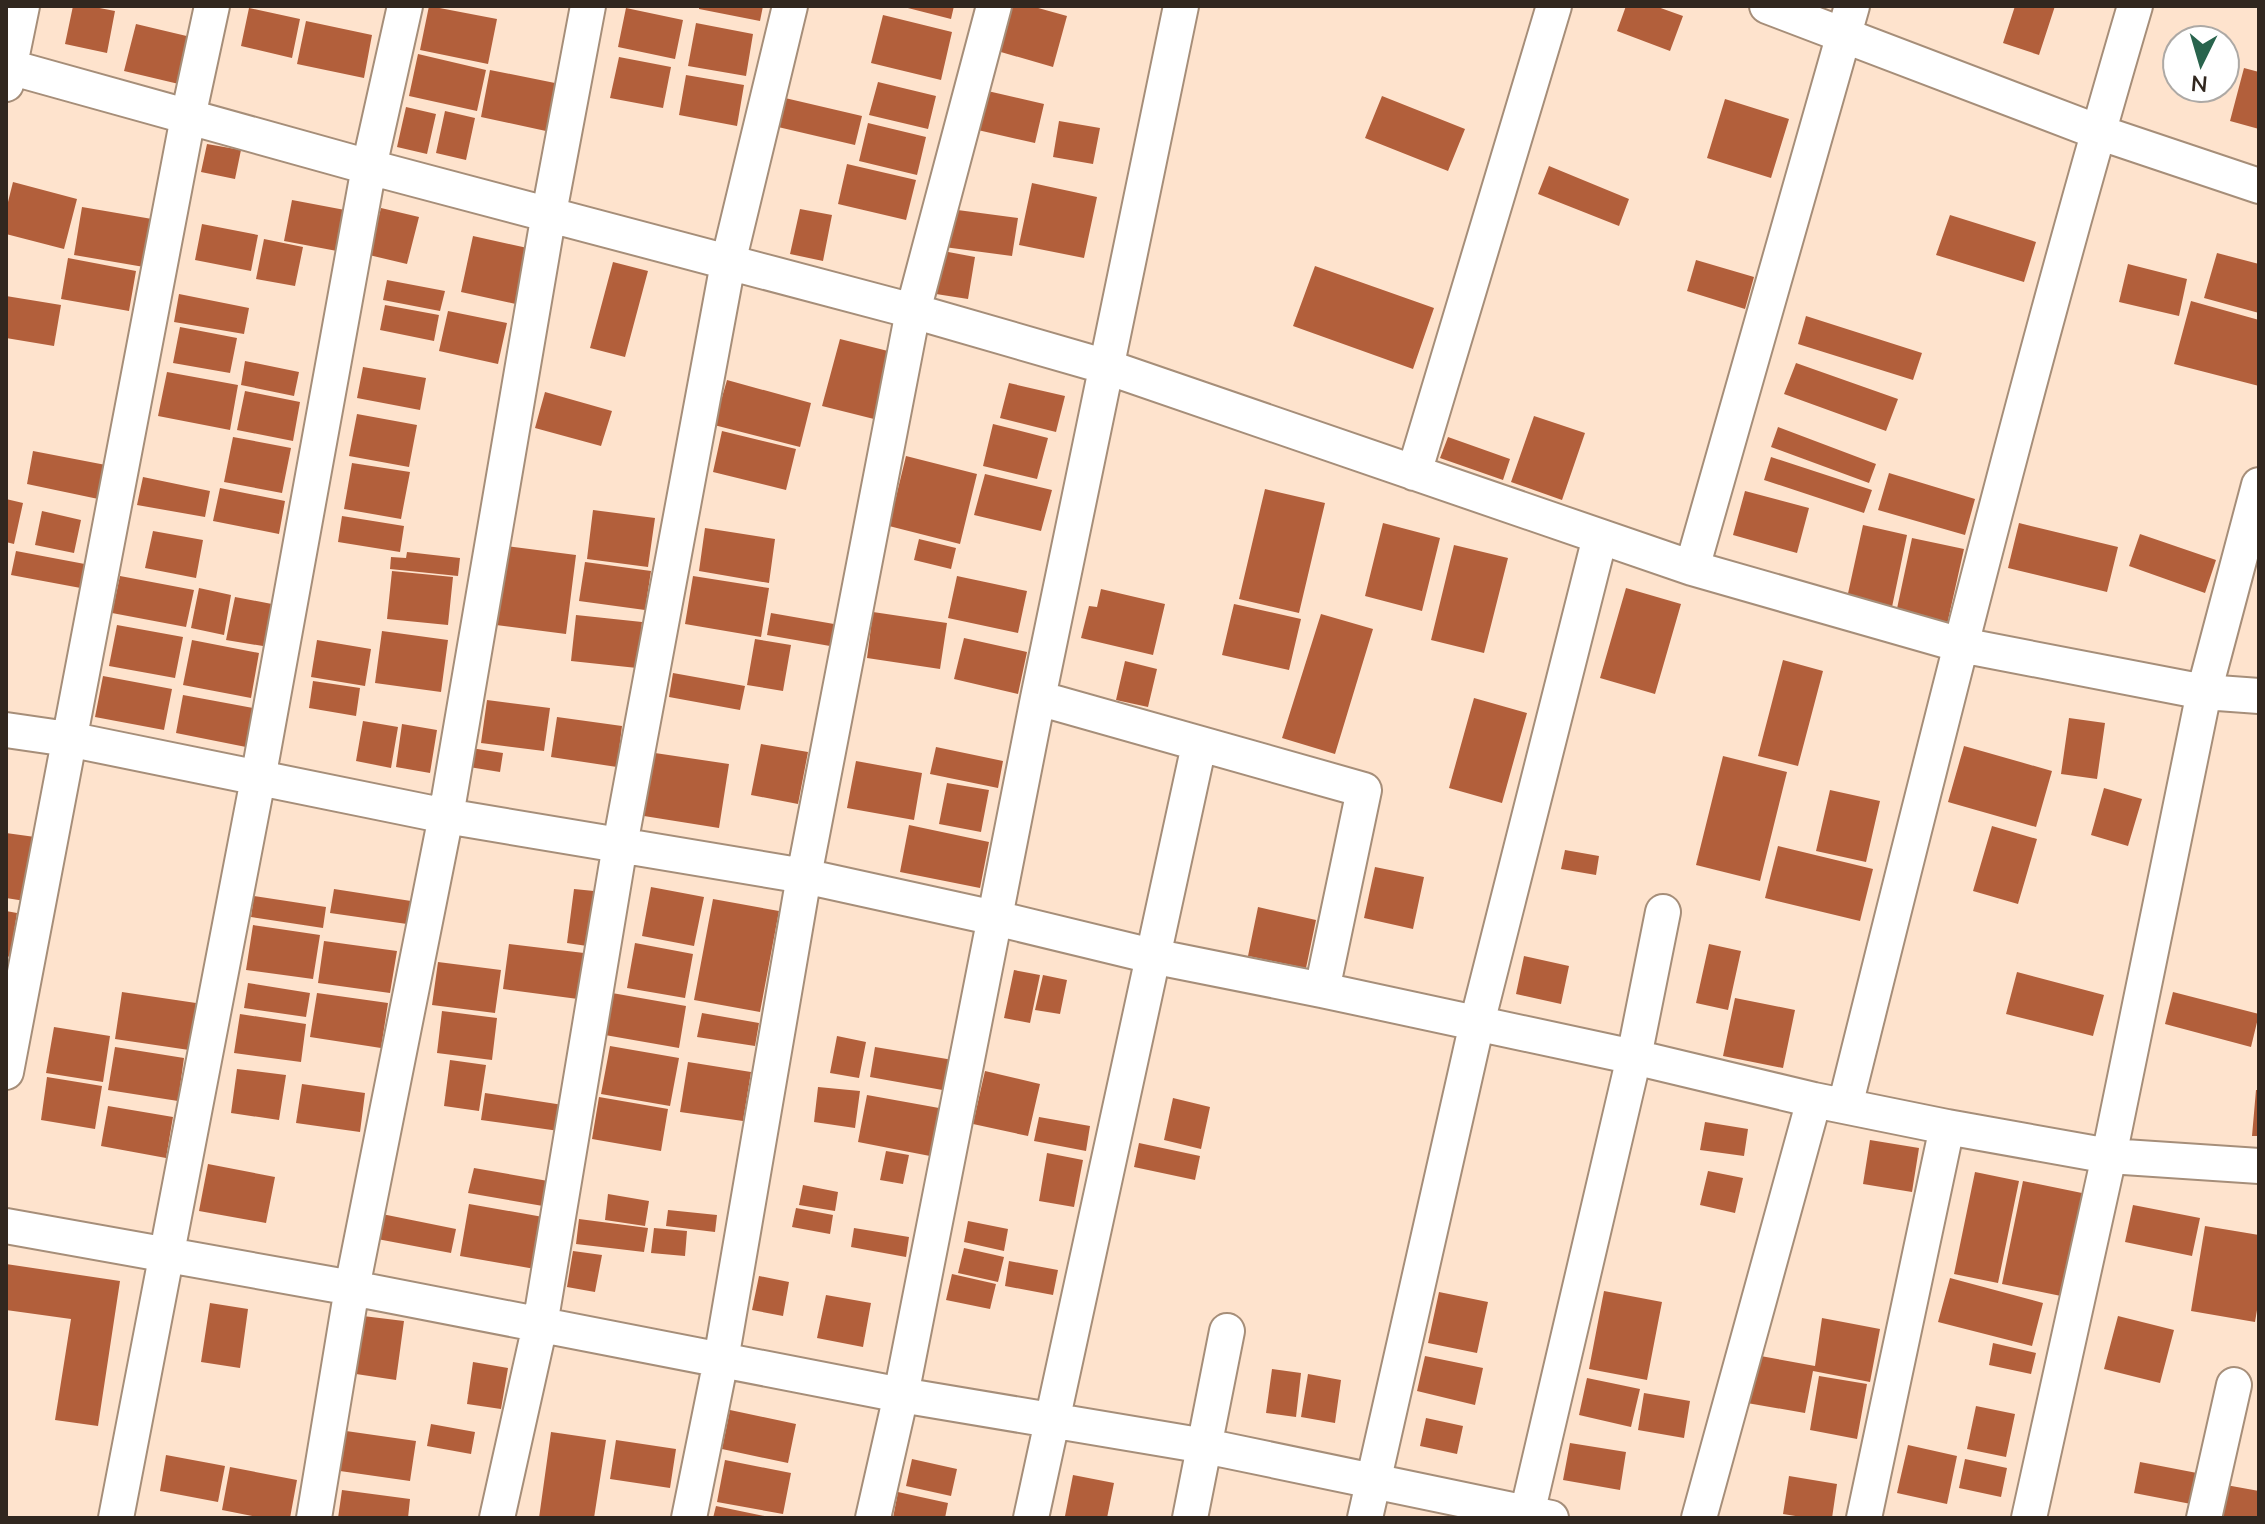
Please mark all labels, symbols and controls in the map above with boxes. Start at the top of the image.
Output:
north arrow [2161,24,2241,104]
text: N [2190,69,2209,99]

